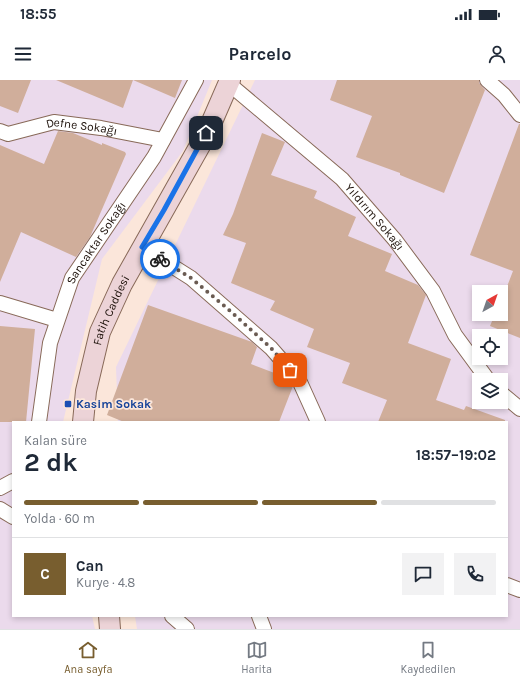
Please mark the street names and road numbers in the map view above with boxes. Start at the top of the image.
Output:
street label: Defne Sokağı [44,115,119,138]
street label: Yıldırım Sokağı [342,180,407,253]
street label: Sancaktar Sokağı [64,199,129,286]
street label: Fatih Caddesi [90,273,133,347]

